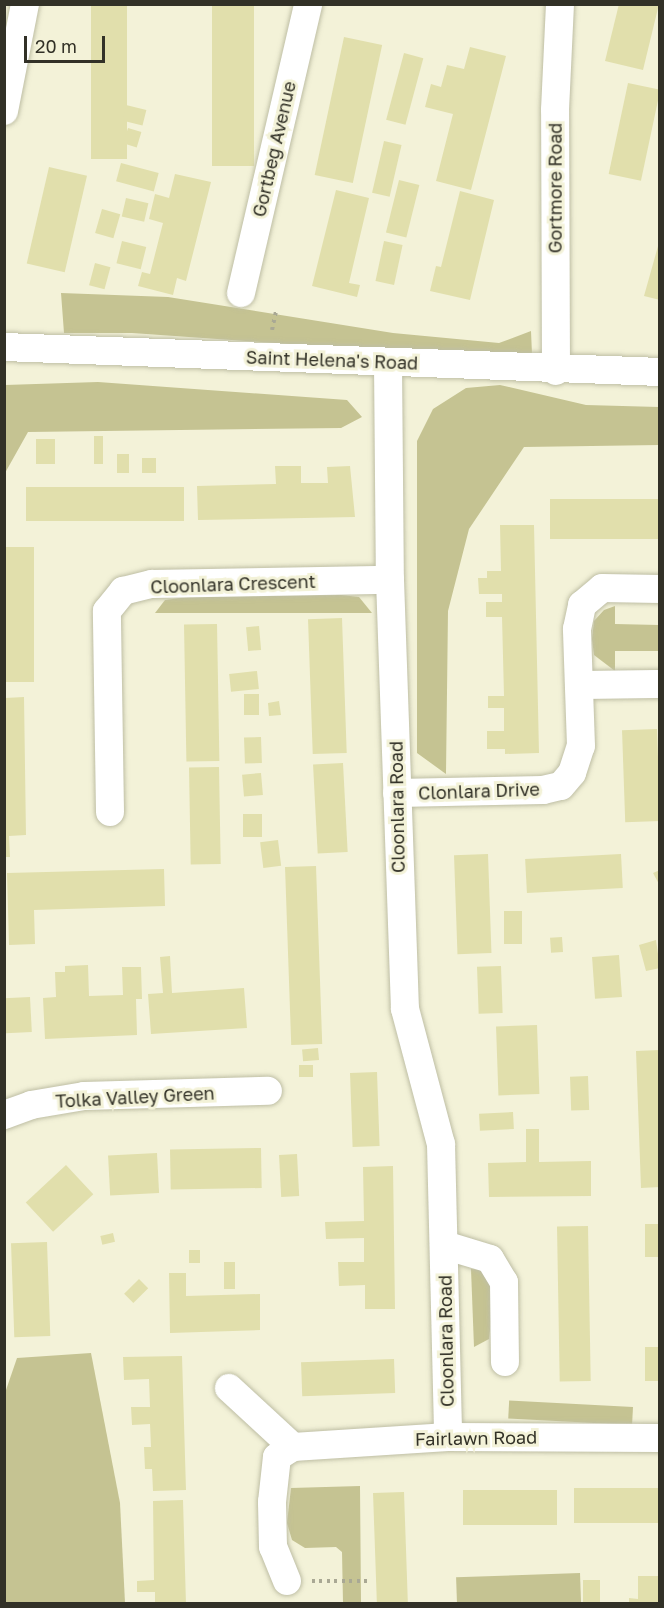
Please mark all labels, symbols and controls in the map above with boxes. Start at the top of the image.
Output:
scale bar [27,24,108,62]
text: 20 m [35,35,77,57]
street label: Gortbeg Avenue [248,79,300,219]
street label: Gortmore Road [544,123,566,253]
street label: Saint Helena's Road [245,346,419,374]
street label: Cloonlara Crescent [150,570,316,598]
street label: Cloonlara Road [385,741,409,873]
street label: Clonlara Drive [418,778,540,804]
street label: Tolka Valley Green [55,1082,215,1112]
street label: Cloonlara Road [434,1275,458,1407]
street label: Fairlawn Road [415,1426,537,1450]

